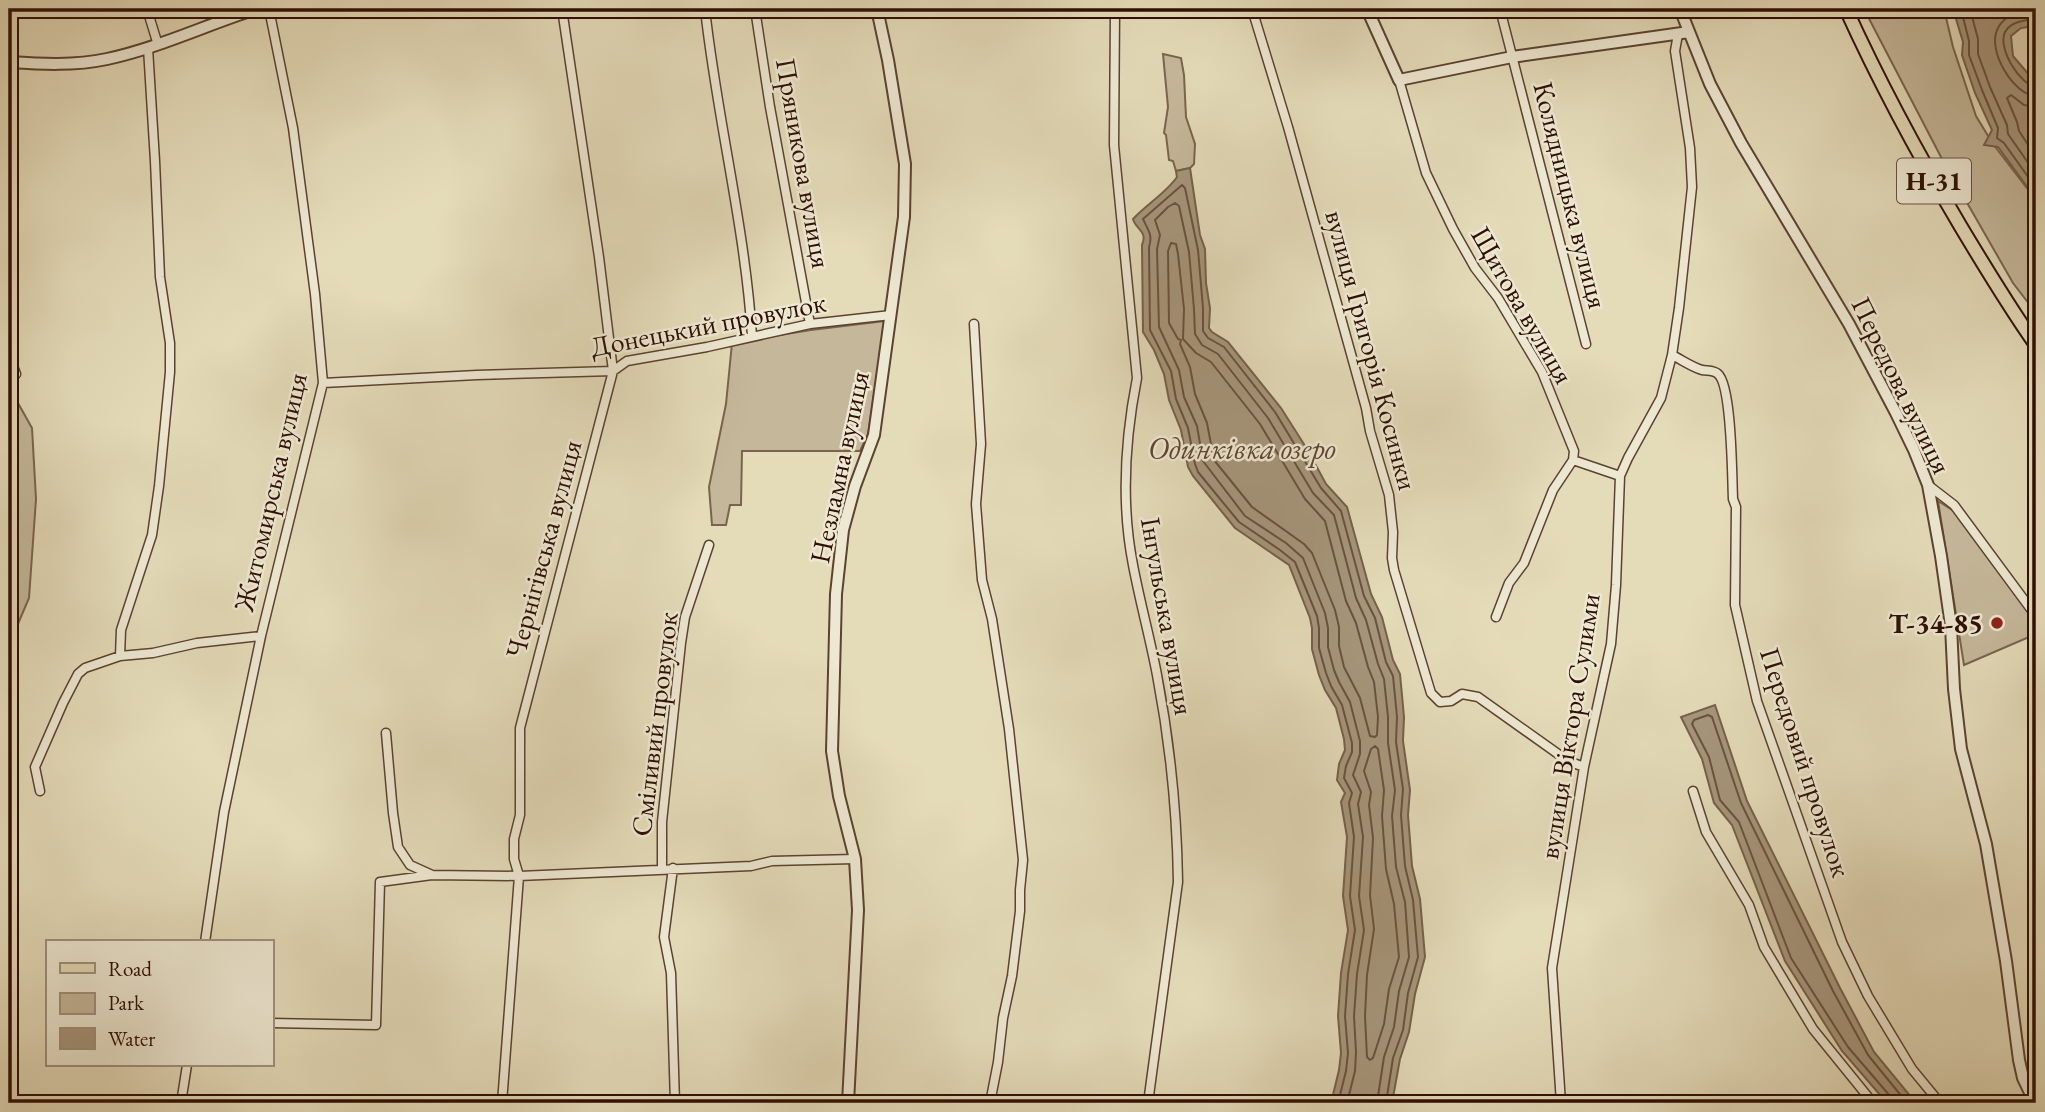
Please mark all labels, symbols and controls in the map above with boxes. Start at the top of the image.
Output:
street label: Пряникова вулиця [768,55,840,271]
street label: Колядницька вулиця [1525,78,1617,312]
road number: Н-31 [1897,158,1971,204]
street label: вулиця Григорія Косинки [1317,206,1427,494]
street label: Щитова вулиця [1463,220,1583,390]
street label: Донецький провулок [587,284,829,364]
street label: Передова вулиця [1844,290,1960,480]
street label: Незламна вулиця [801,368,877,566]
street label: Житомирська вулиця [225,369,315,616]
water label: Одинківка озеро [1148,429,1336,468]
street label: Чернігівська вулиця [497,436,589,662]
street label: Інгульська вулиця [1133,514,1203,718]
street label: вулиця Віктора Сулими [1530,590,1608,861]
place label: Т-34-85 [1888,605,1983,641]
street label: Сміливий провулок [622,610,686,838]
marker: Т-34-85 [1989,615,2005,631]
street label: Передовий провулок [1752,643,1860,881]
legend [46,940,273,1066]
text: Road [108,955,152,982]
text: Park [108,989,145,1016]
text: Water [108,1025,155,1052]

